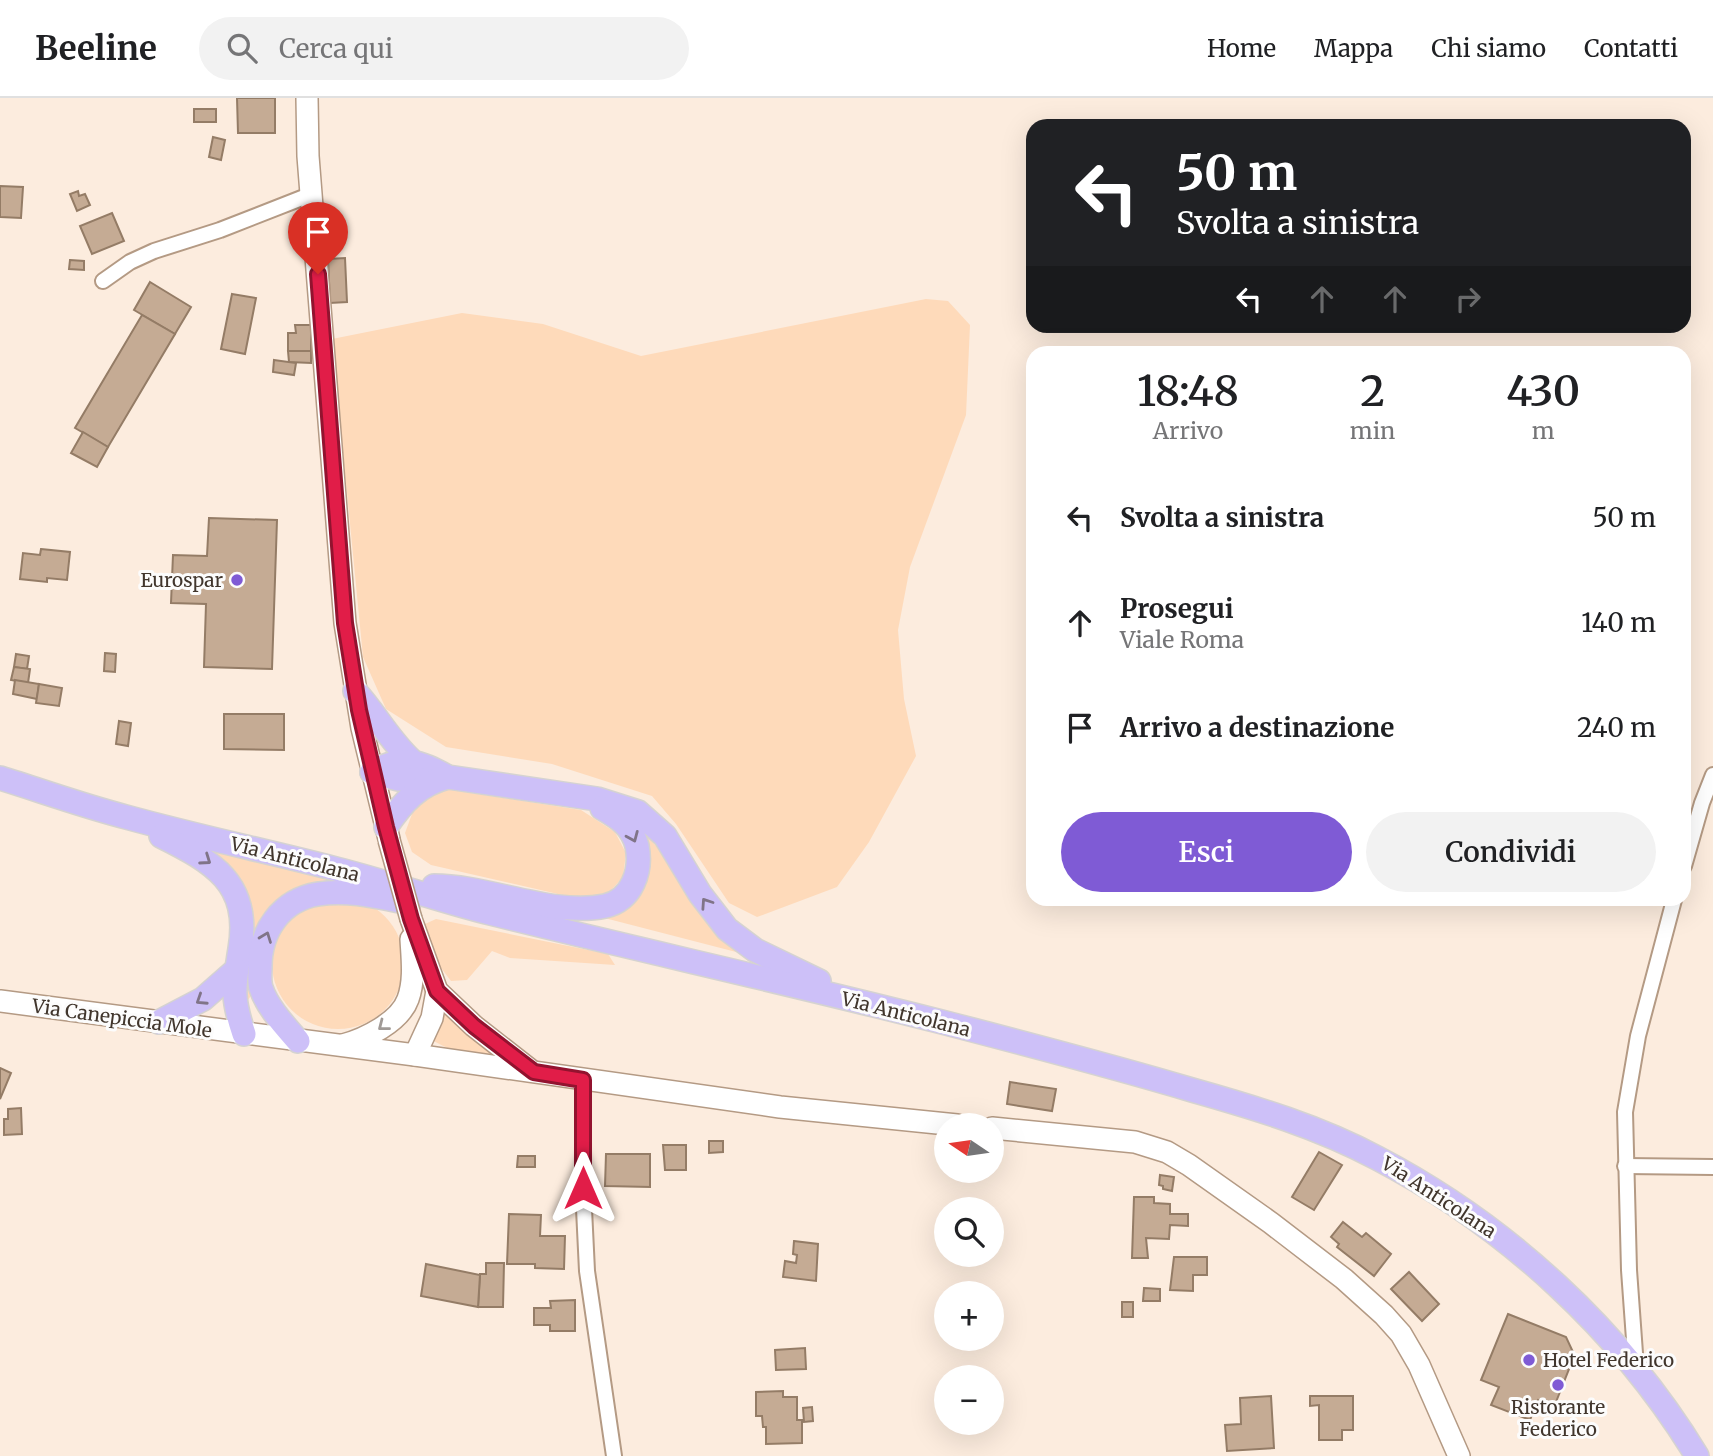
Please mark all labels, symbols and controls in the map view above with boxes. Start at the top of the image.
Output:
search box [199,17,689,80]
text: Beeline [35,28,157,69]
icon: search [223,29,261,67]
text: Cerca qui [279,32,393,65]
text: Home [1207,33,1276,64]
text: Mappa [1314,33,1393,64]
text: Chi siamo [1431,33,1546,64]
text: Contatti [1584,33,1678,64]
text: 50 m [1176,142,1297,203]
icon: left [1061,147,1152,238]
pin [288,202,348,274]
text: Svolta a sinistra [1176,203,1419,243]
icon: arrive [299,213,337,251]
icon: left [1230,280,1268,318]
icon: ahead [1303,280,1341,318]
icon: ahead [1376,280,1414,318]
icon: right [1449,280,1487,318]
text: 18:48 [1137,365,1239,417]
text: 2 [1360,365,1385,417]
text: 430 [1506,365,1580,417]
text: Arrivo [1153,416,1223,445]
text: min [1350,416,1395,445]
text: m [1532,416,1555,445]
icon: left [1061,499,1099,537]
text: Svolta a sinistra [1120,501,1324,534]
text: 50 m [1592,501,1656,534]
place label: Eurospar [140,568,223,592]
marker: Eurospar [229,572,245,588]
text: Prosegui [1120,592,1234,625]
icon: ahead [1061,604,1099,642]
text: 140 m [1581,606,1656,639]
text: Viale Roma [1120,625,1244,654]
icon: arrive [1061,709,1099,747]
text: Arrivo a destinazione [1120,711,1394,744]
text: 240 m [1577,711,1656,744]
button: Esci [1061,812,1352,892]
button: Condividi [1366,812,1656,892]
street label: Via Anticolana [227,831,362,887]
one-way arrow [624,831,638,843]
one-way arrow [198,852,211,864]
one-way arrow [702,898,714,911]
one-way arrow [258,931,272,944]
street label: Via Anticolana [838,986,973,1042]
one-way arrow [195,992,208,1005]
street label: Via Canepiccia Mole [30,993,214,1043]
one-way arrow [379,1017,391,1030]
north arrow [934,1113,1004,1183]
map controls [934,1113,1004,1435]
street label: Via Anticolana [1376,1150,1501,1243]
position arrow [546,1151,620,1225]
button: search [934,1197,1004,1267]
button: + [934,1281,1004,1351]
place label: Hotel Federico [1543,1348,1674,1372]
marker: Hotel Federico [1521,1352,1537,1368]
button: − [934,1365,1004,1435]
marker: Ristorante Federico [1550,1377,1566,1393]
place label: Ristorante Federico [1511,1395,1605,1441]

